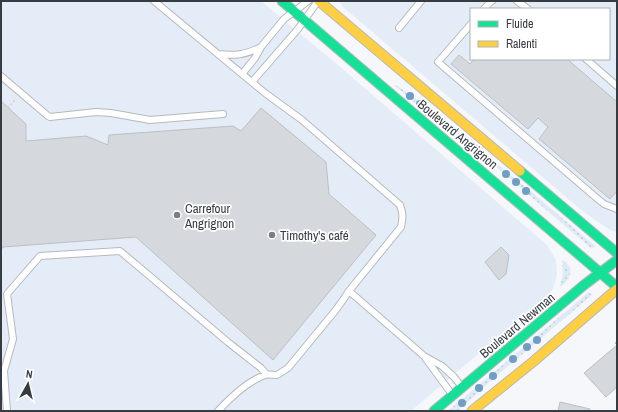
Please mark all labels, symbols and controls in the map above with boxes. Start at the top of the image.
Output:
legend [470,8,610,60]
text: Fluide [506,16,533,32]
text: Ralenti [506,36,537,52]
street label: Boulevard Angrignon [414,96,501,173]
place label: Carrefour Angrignon [184,200,234,232]
marker: Carrefour Angrignon [172,210,182,220]
place label: Timothy's café [280,227,349,244]
marker: Timothy's café [267,230,277,240]
street label: Boulevard Newman [476,289,558,362]
north arrow [8,364,48,404]
text: N [25,367,34,381]

